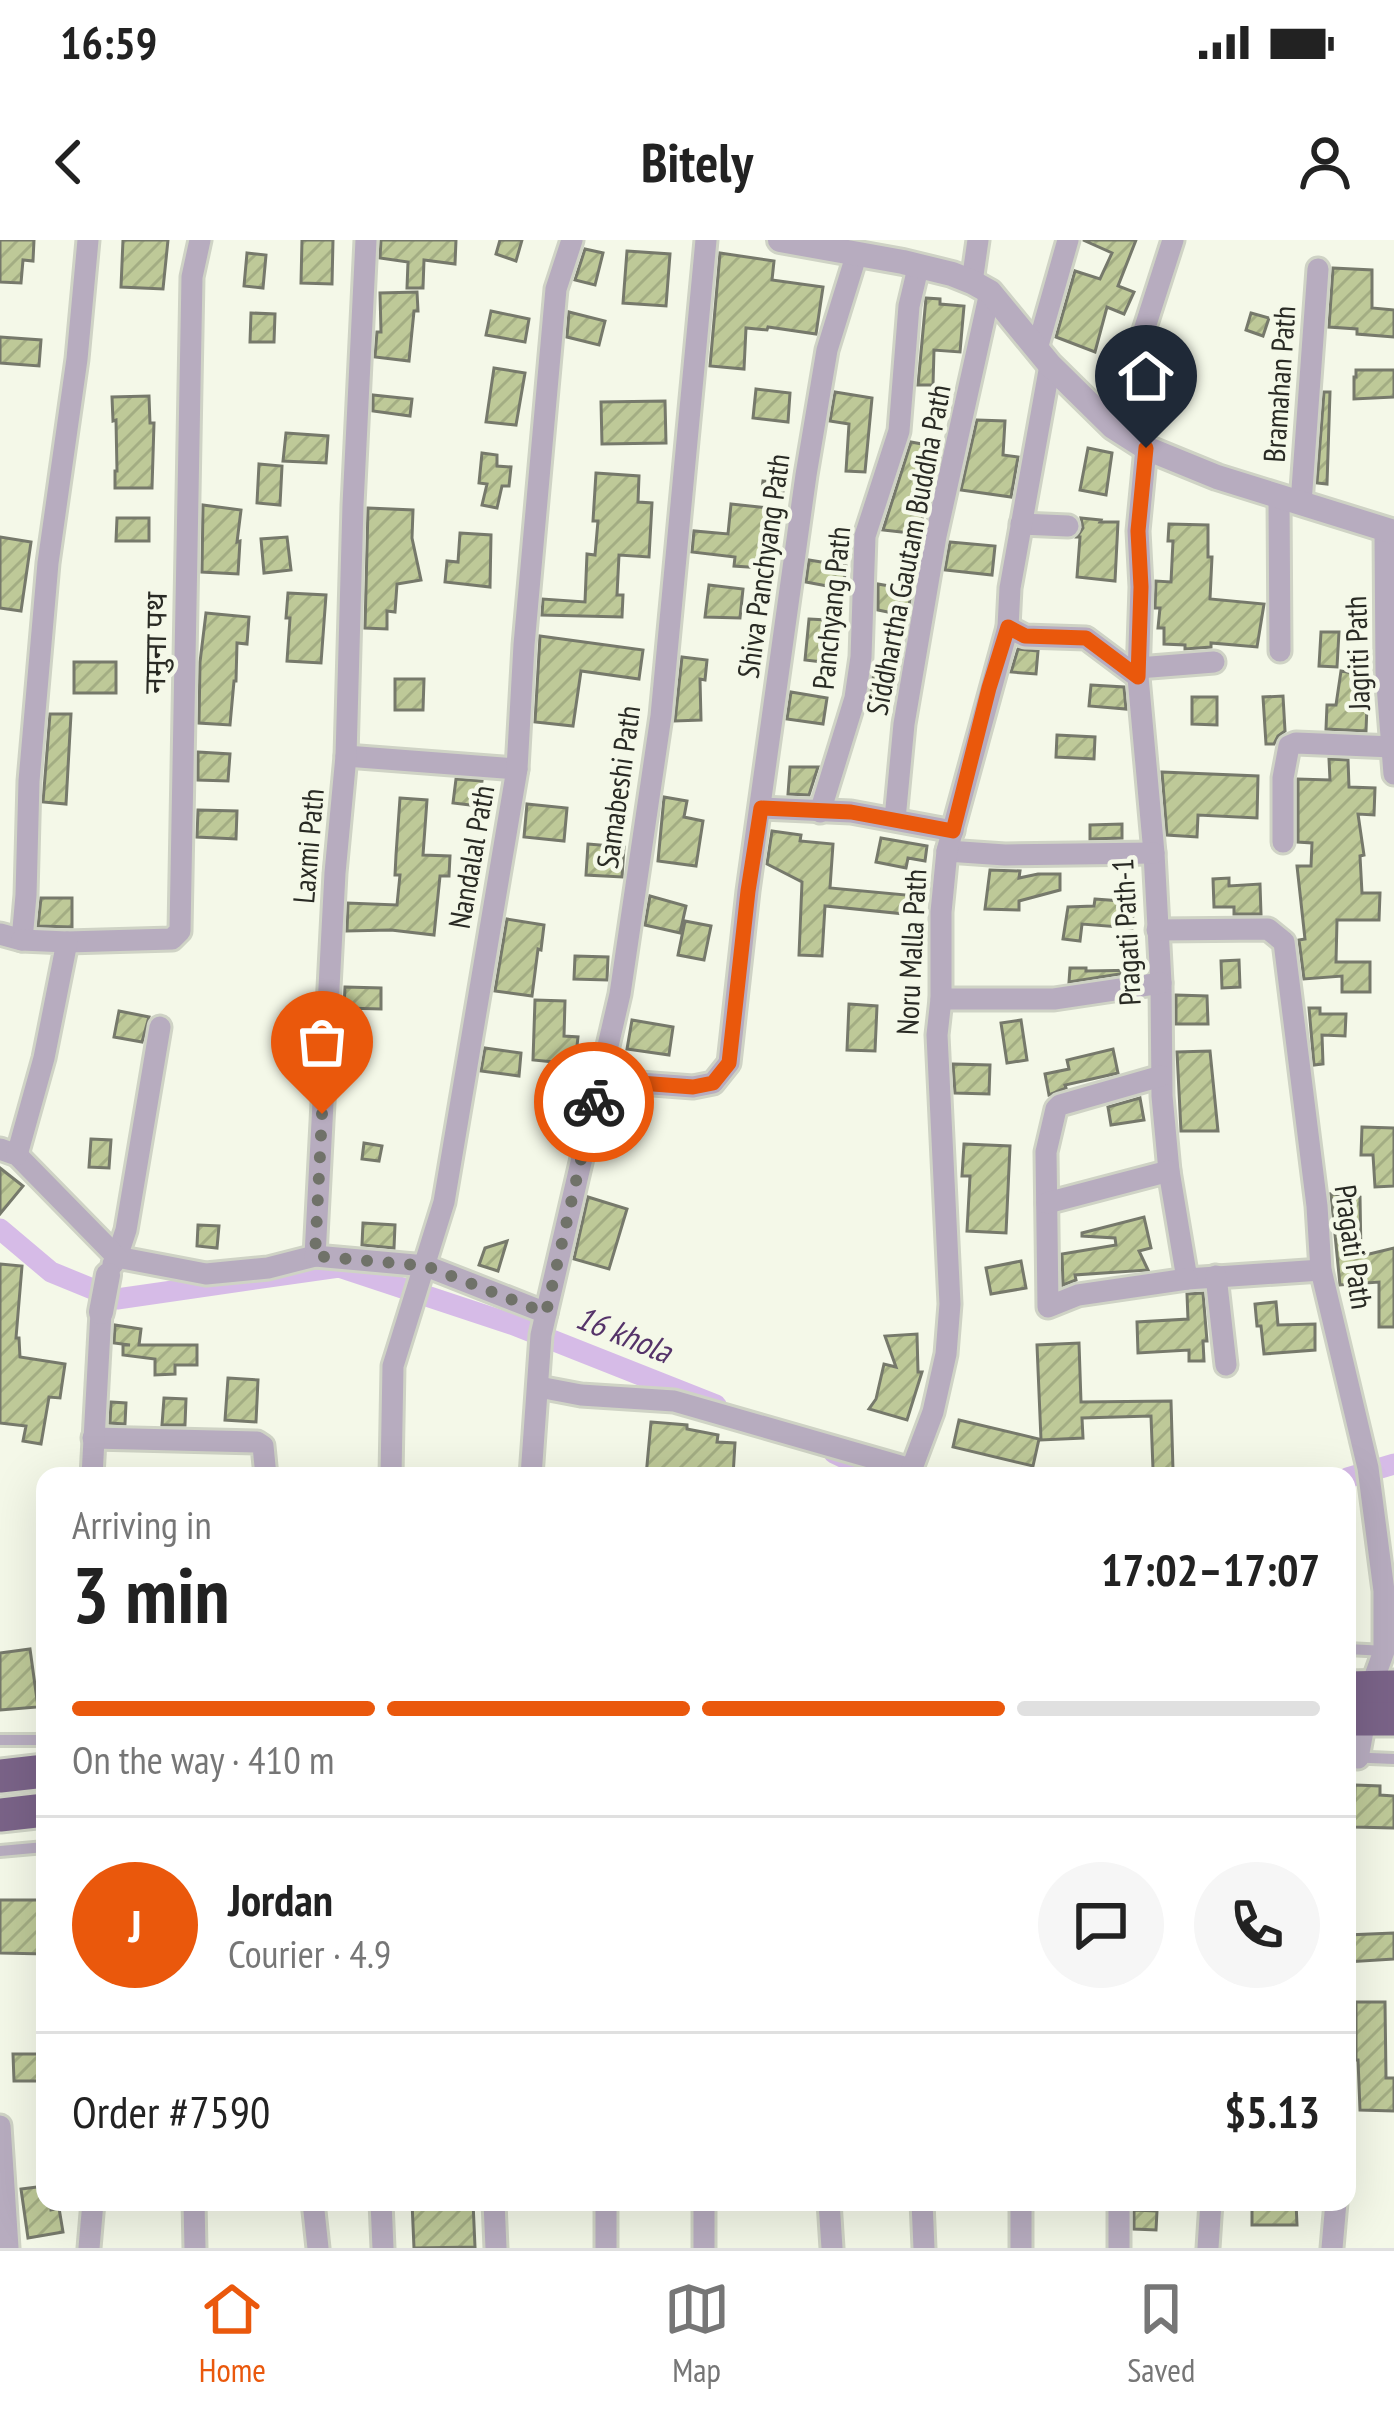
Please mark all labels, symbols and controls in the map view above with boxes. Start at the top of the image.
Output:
text: 16:59 [60,13,157,71]
text: Bitely [641,127,753,197]
icon: back [36,129,102,195]
icon: person [1292,129,1358,195]
street label: Bramahan Path [1254,304,1303,463]
pin [1095,325,1197,448]
icon: home [1113,343,1179,409]
street label: Siddhartha Gautam Buddha Path [856,381,959,718]
street label: Shiva Panchyang Path [727,451,798,681]
street label: Panchyang Path [803,524,858,691]
street label: नमुना पथ [134,591,175,694]
street label: Jagriti Path [1335,595,1378,712]
street label: Samabeshi Path [587,703,648,871]
street label: Nandalal Path [439,782,502,931]
street label: Laxmi Path [283,787,332,905]
street label: Pragati Path-1 [1102,857,1149,1007]
street label: Noru Malla Path [887,868,934,1036]
pin [271,991,373,1114]
icon: bag [289,1009,355,1075]
courier [534,1042,654,1162]
icon: bike [561,1069,627,1135]
street label: Pragati Path [1326,1182,1383,1311]
water label: 16 khola [570,1295,680,1373]
text: Arriving in [72,1499,212,1550]
text: 17:02–17:07 [1101,1540,1320,1598]
text: 3 min [72,1544,230,1645]
text: On the way · 410 m [72,1734,334,1785]
button: chat [1038,1862,1164,1988]
button: phone [1194,1862,1320,1988]
text: Jordan [228,1870,333,1928]
text: J [128,1896,142,1954]
text: Courier · 4.9 [228,1928,391,1979]
text: Order #7590 [72,2082,270,2140]
text: $5.13 [1224,2082,1320,2140]
tab: Home [199,2276,266,2391]
tab: Map [664,2276,730,2391]
tab: Saved [1127,2276,1195,2391]

